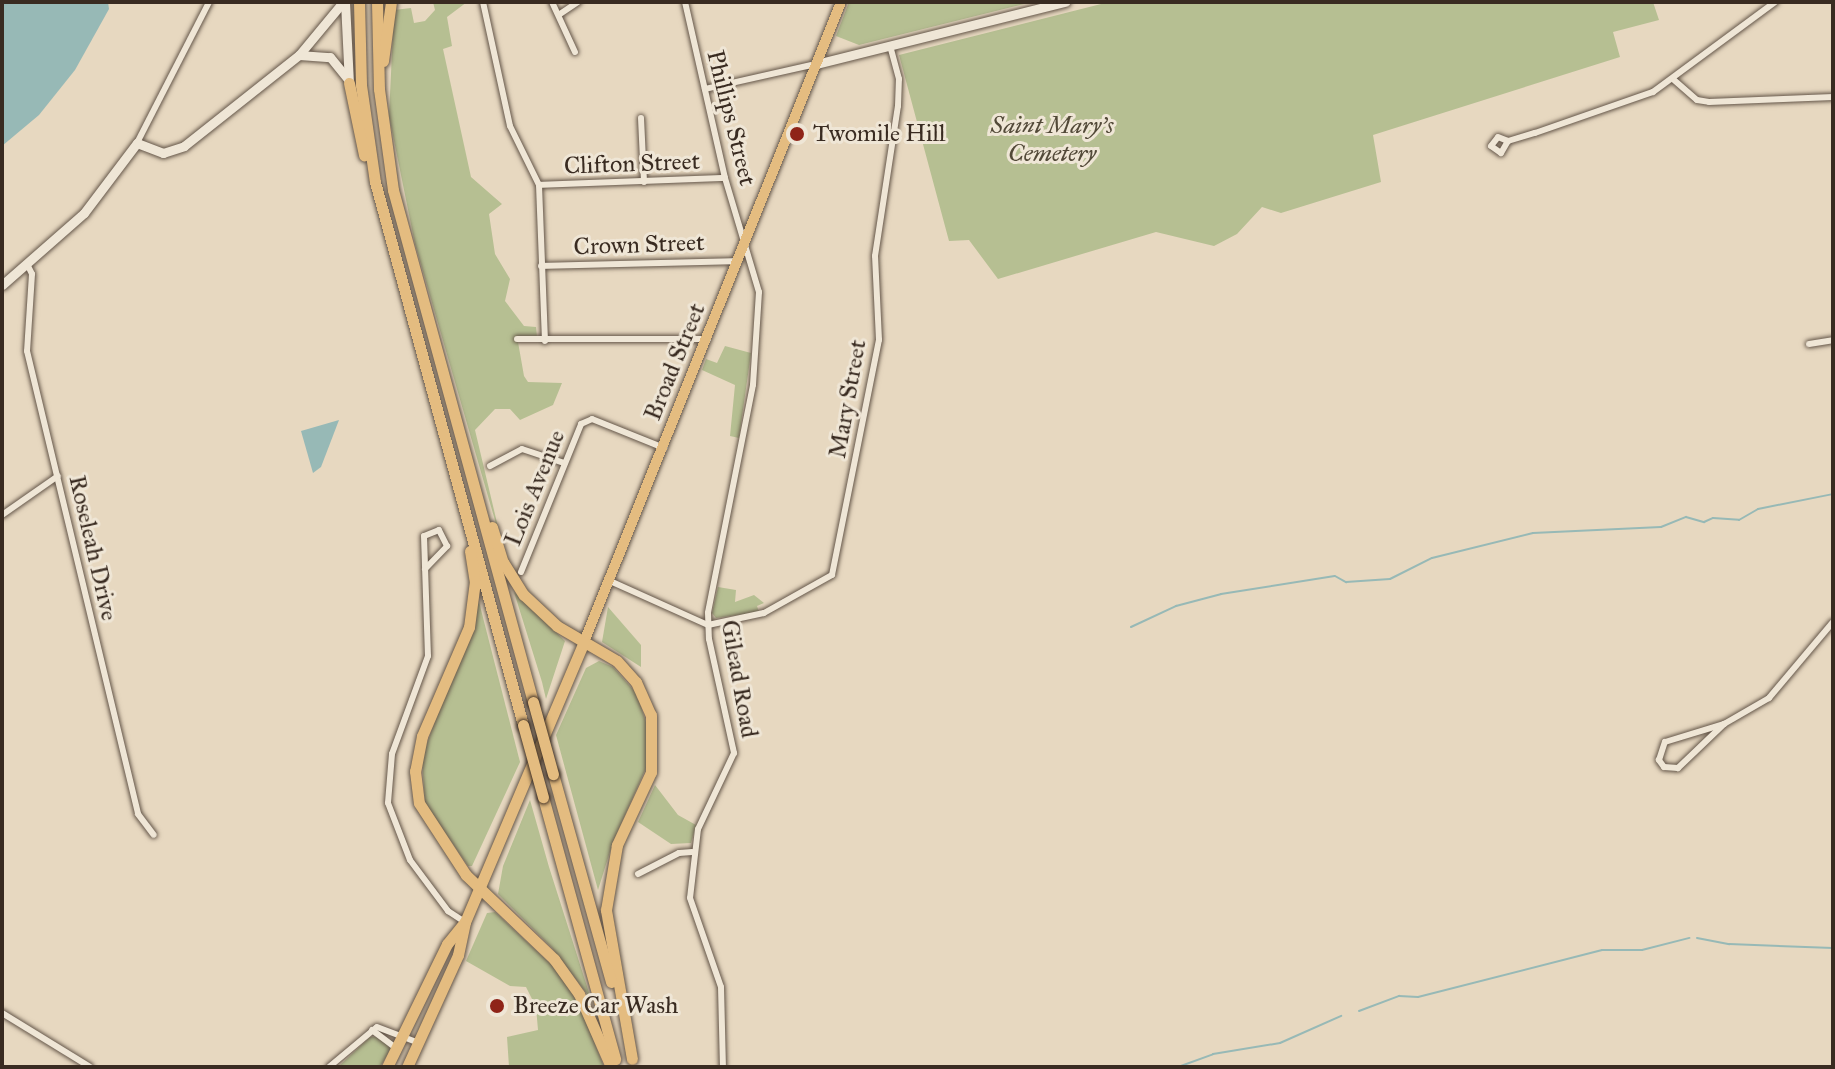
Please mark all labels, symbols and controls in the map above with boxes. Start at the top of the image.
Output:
street label: Phillips Street [700,47,762,189]
park label: Saint Mary's Cemetery [991,112,1113,168]
place label: Twomile Hill [813,120,946,148]
marker: Twomile Hill [788,125,806,143]
street label: Clifton Street [563,147,701,181]
street label: Crown Street [573,228,705,262]
street label: Broad Street [638,299,712,425]
street label: Mary Street [823,337,873,461]
street label: Lois Avenue [499,426,571,550]
street label: Roseleah Drive [62,473,124,623]
street label: Gilead Road [714,618,764,740]
place label: Breeze Car Wash [513,992,678,1020]
marker: Breeze Car Wash [488,997,506,1015]

